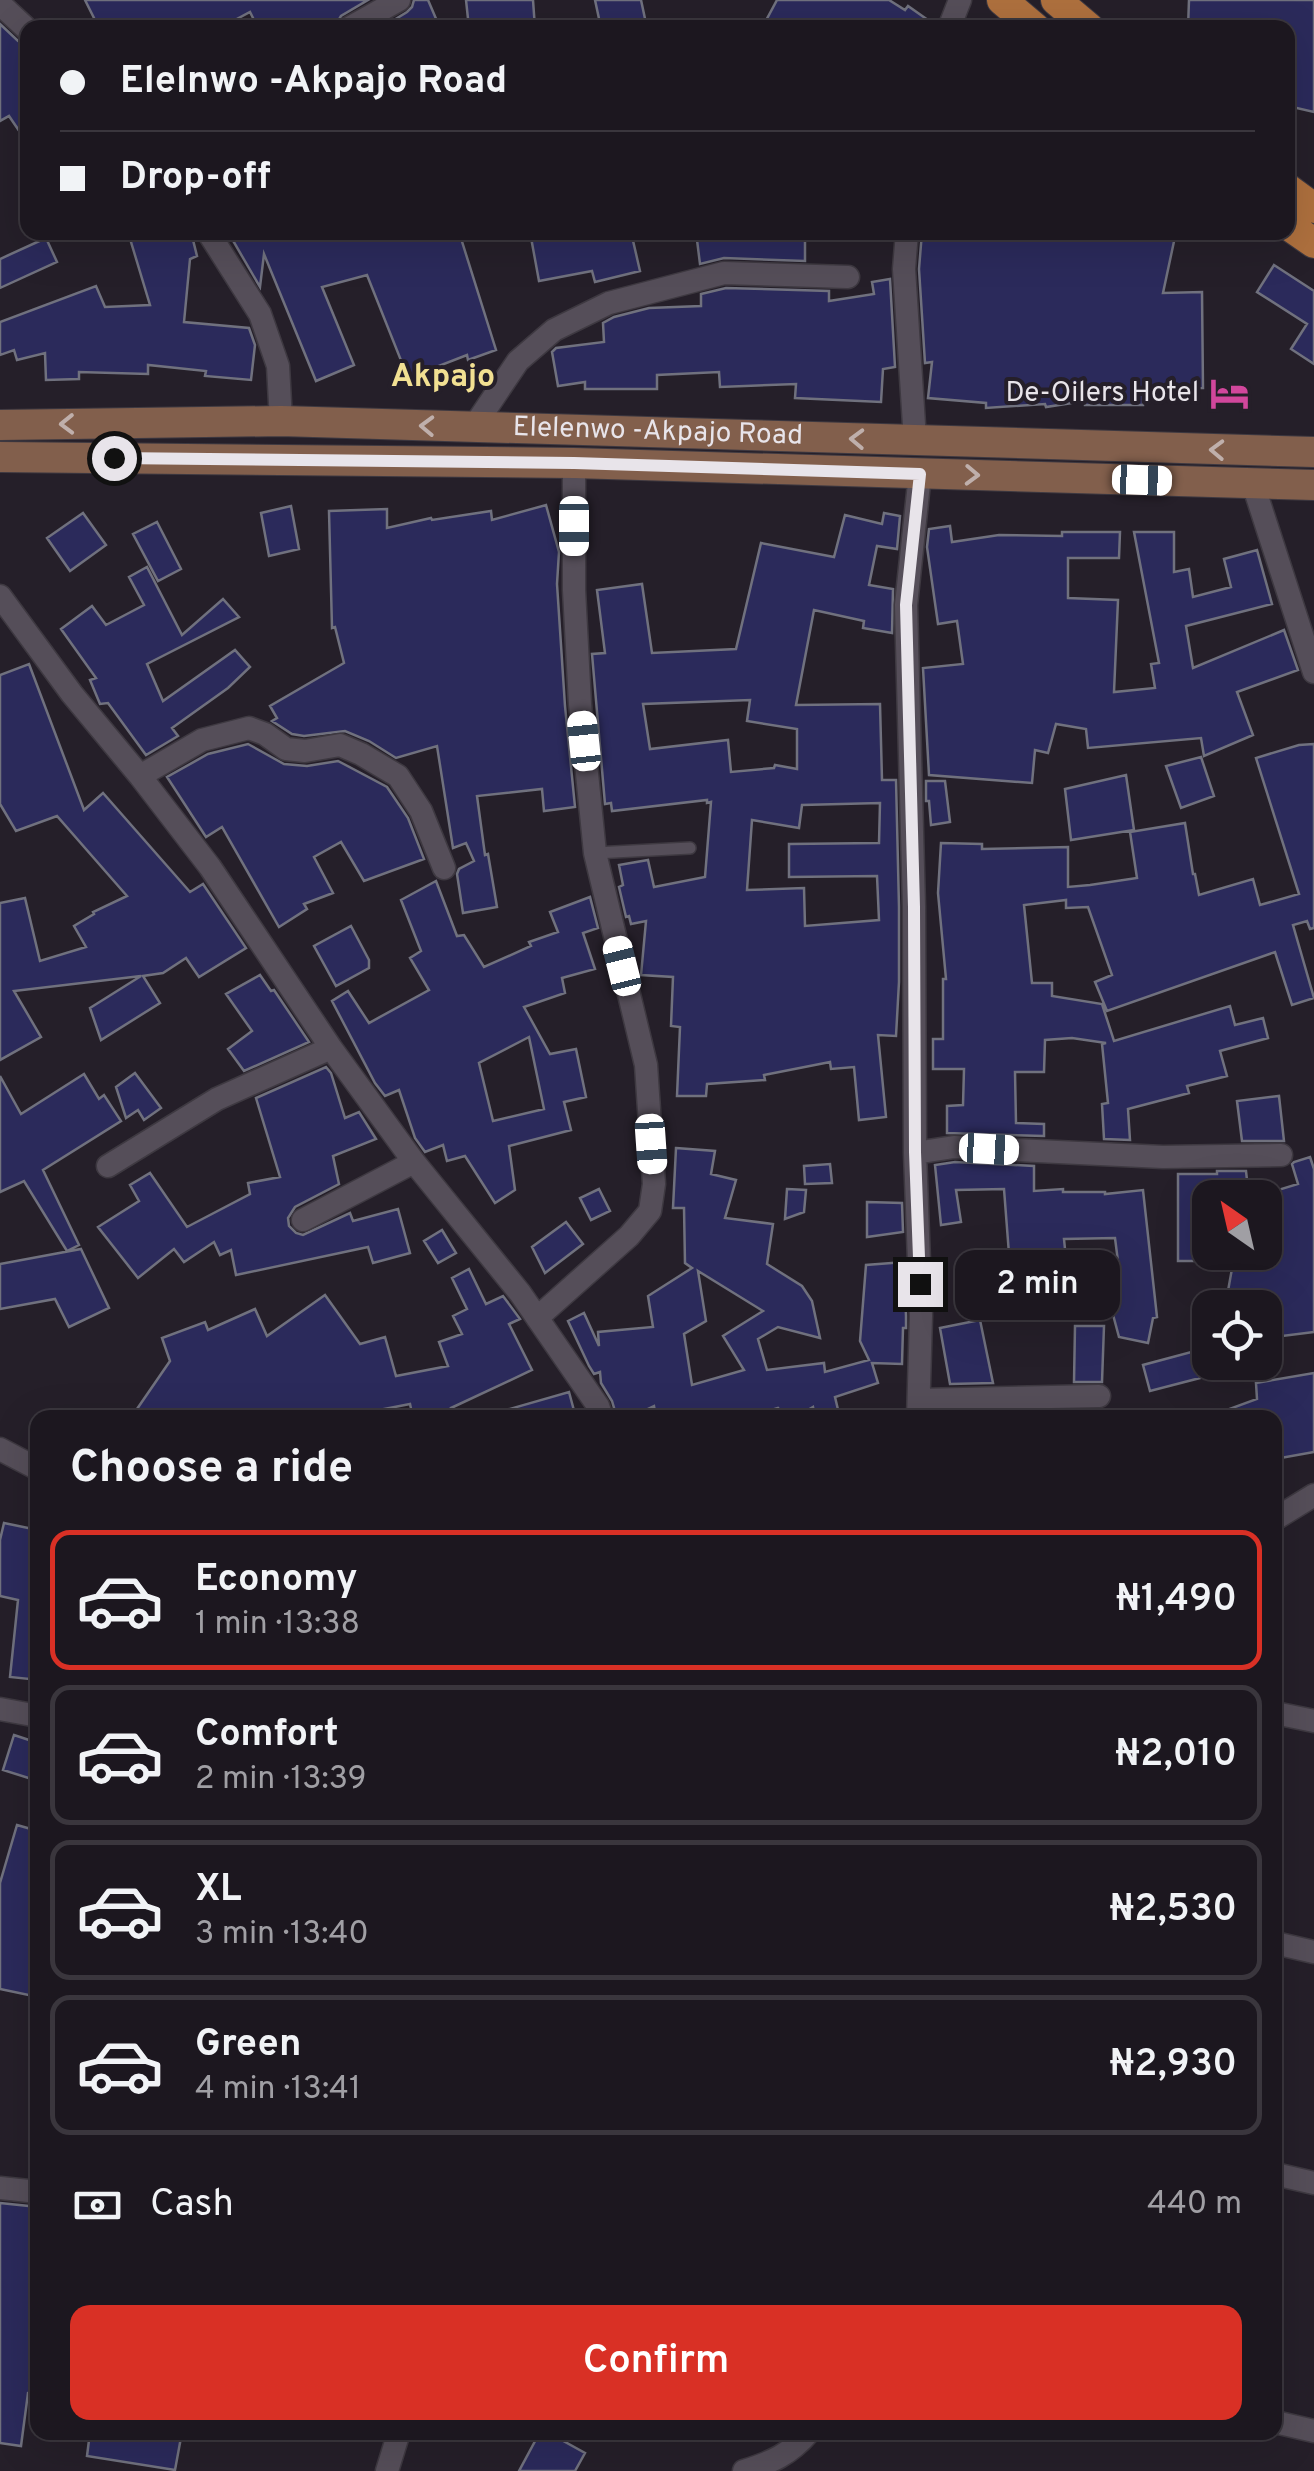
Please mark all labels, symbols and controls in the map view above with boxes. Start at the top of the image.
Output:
text: Elelnwo -Akpajo Road [120,58,507,107]
text: Drop-off [120,154,271,203]
district label: Akpajo [391,358,495,398]
hotel icon: De-Oilers Hotel [1208,373,1250,415]
place label: De-Oilers Hotel [1005,376,1199,412]
street label: Elelenwo -Akpajo Road [512,410,803,455]
one-way arrow [59,413,74,435]
one-way arrow [418,416,434,437]
one-way arrow [848,428,864,449]
route start [92,436,137,481]
one-way arrow [1208,439,1224,460]
car [1111,464,1173,496]
one-way arrow [965,465,981,486]
car [559,496,589,556]
car [566,710,602,772]
car [600,933,644,999]
car [634,1113,668,1175]
car [958,1132,1020,1166]
north arrow [1192,1180,1282,1270]
map controls [1192,1180,1282,1380]
callout: 2 min [955,1249,1120,1319]
route end [898,1262,943,1307]
text: 2 min [996,1265,1079,1305]
button: locate [1192,1290,1282,1380]
text: Choose a ride [70,1441,353,1498]
icon: car [75,1555,165,1645]
text: Economy [195,1556,357,1605]
text: ₦1,490 [1116,1576,1237,1625]
text: 1 min · 13:38 [195,1605,360,1645]
icon: car [75,1710,165,1800]
text: Comfort [195,1711,339,1760]
text: ₦2,010 [1115,1731,1237,1780]
text: 2 min · 13:39 [195,1760,367,1800]
icon: car [75,1865,165,1955]
text: XL [195,1866,242,1915]
text: ₦2,530 [1109,1886,1237,1935]
text: 3 min · 13:40 [195,1915,369,1955]
icon: car [75,2020,165,2110]
text: Green [195,2021,301,2070]
text: ₦2,930 [1109,2041,1237,2090]
text: 4 min · 13:41 [195,2070,361,2110]
icon: cash [70,2178,125,2233]
text: Cash [150,2181,234,2230]
text: 440 m [1147,2185,1242,2225]
button: Confirm [70,2305,1242,2420]

